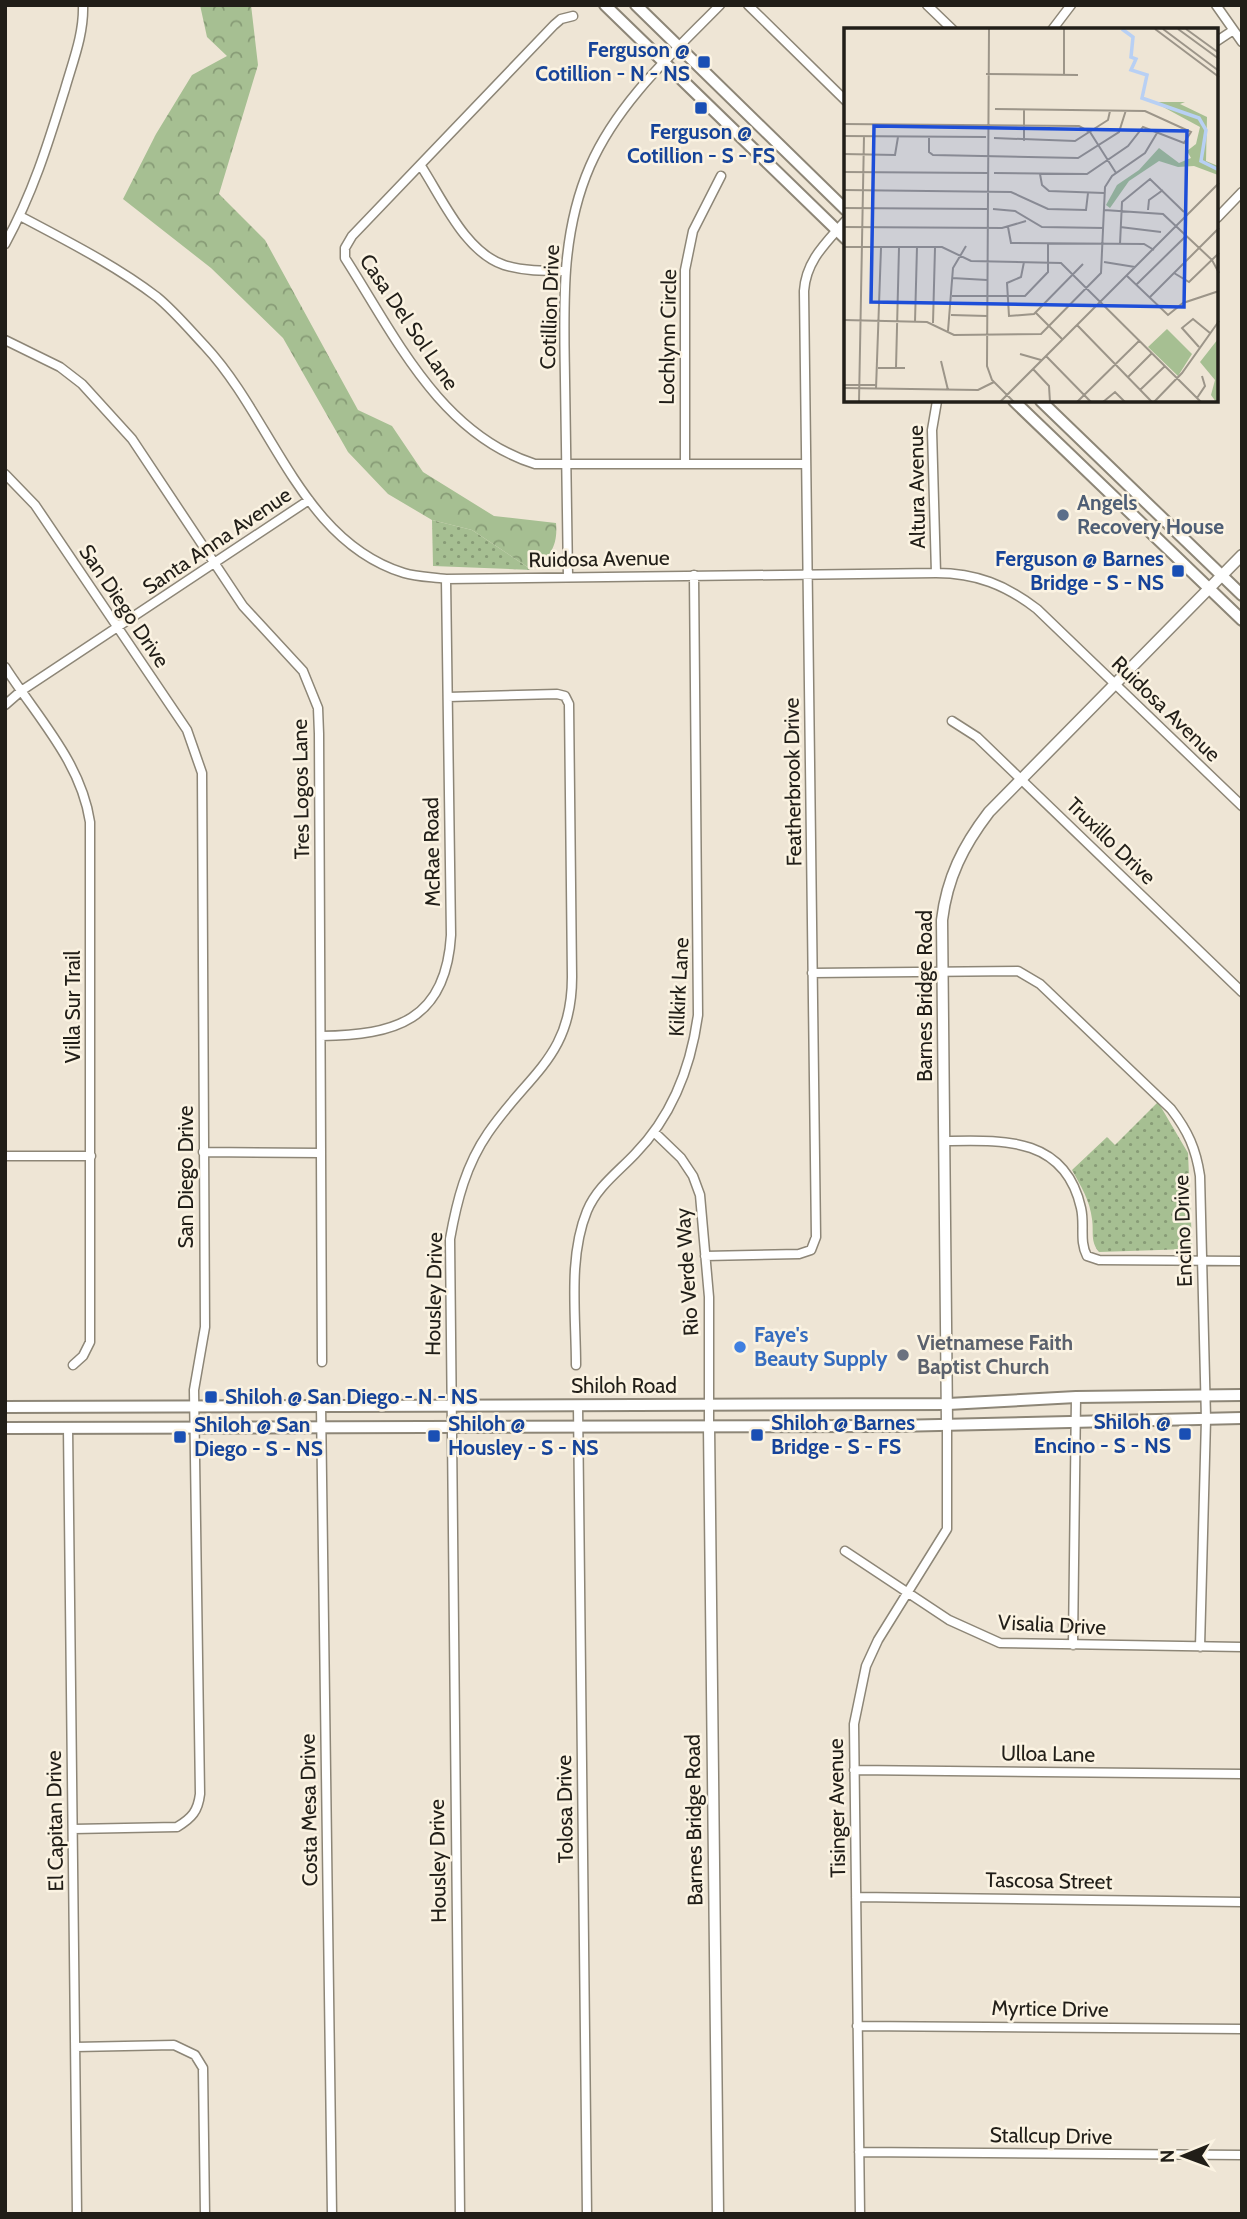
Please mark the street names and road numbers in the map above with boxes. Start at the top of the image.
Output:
street label: Cotillion Drive [535,244,564,370]
street label: Casa Del Sol Lane [355,249,464,395]
street label: Lochlynn Circle [654,269,681,405]
street label: Altura Avenue [903,425,930,549]
street label: Santa Anna Avenue [138,482,296,599]
street label: San Diego Drive [74,539,175,672]
street label: Ruidosa Avenue [528,545,670,572]
street label: Ruidosa Avenue [1107,651,1226,767]
street label: Featherbrook Drive [779,697,806,867]
street label: Tres Logos Lane [287,718,314,859]
street label: Truxillo Drive [1061,792,1161,890]
street label: McRae Road [418,797,445,907]
street label: Barnes Bridge Road [912,910,937,1082]
street label: Kilkirk Lane [663,936,694,1037]
street label: Villa Sur Trail [60,951,85,1063]
street label: San Diego Drive [173,1105,198,1248]
street label: Encino Drive [1168,1174,1197,1288]
street label: Rio Verde Way [670,1207,703,1337]
street label: Housley Drive [420,1232,447,1356]
street label: Shiloh Road [571,1373,677,1398]
street label: Visalia Drive [997,1609,1107,1640]
street label: Costa Mesa Drive [295,1733,322,1887]
street label: Barnes Bridge Road [680,1734,707,1906]
street label: Tisinger Avenue [823,1738,850,1878]
street label: Ulloa Lane [1001,1740,1096,1767]
street label: El Capitan Drive [41,1750,68,1892]
street label: Tolosa Drive [551,1755,578,1863]
street label: Housley Drive [424,1799,451,1923]
street label: Tascosa Street [985,1867,1113,1894]
street label: Myrtice Drive [991,1995,1109,2022]
street label: Stallcup Drive [989,2122,1113,2149]

